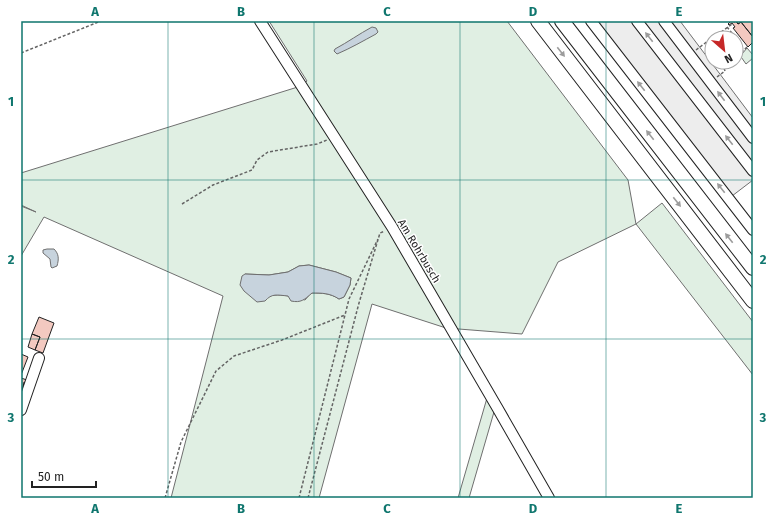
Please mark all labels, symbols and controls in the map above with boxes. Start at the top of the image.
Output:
text: A [90,4,99,19]
text: B [237,4,245,19]
text: C [383,4,391,19]
text: D [529,4,538,19]
text: E [676,4,683,19]
north arrow [704,30,744,70]
one-way arrow [645,32,654,43]
one-way arrow [557,46,566,57]
text: N [722,51,735,66]
one-way arrow [637,80,645,91]
one-way arrow [717,90,725,101]
text: 1 [8,94,14,109]
text: 1 [760,94,766,109]
one-way arrow [645,129,654,140]
one-way arrow [725,135,733,146]
one-way arrow [716,183,725,194]
one-way arrow [673,197,681,207]
street label: Am Rohrbusch [395,217,443,285]
one-way arrow [725,232,733,243]
text: 2 [8,252,15,267]
text: 2 [760,252,767,267]
text: 3 [7,410,15,425]
text: 3 [759,410,767,425]
scale bar [32,463,96,489]
text: 50 m [38,470,64,484]
text: A [90,501,99,516]
text: B [237,501,245,516]
text: C [383,501,391,516]
text: D [529,501,538,516]
text: E [676,501,683,516]

